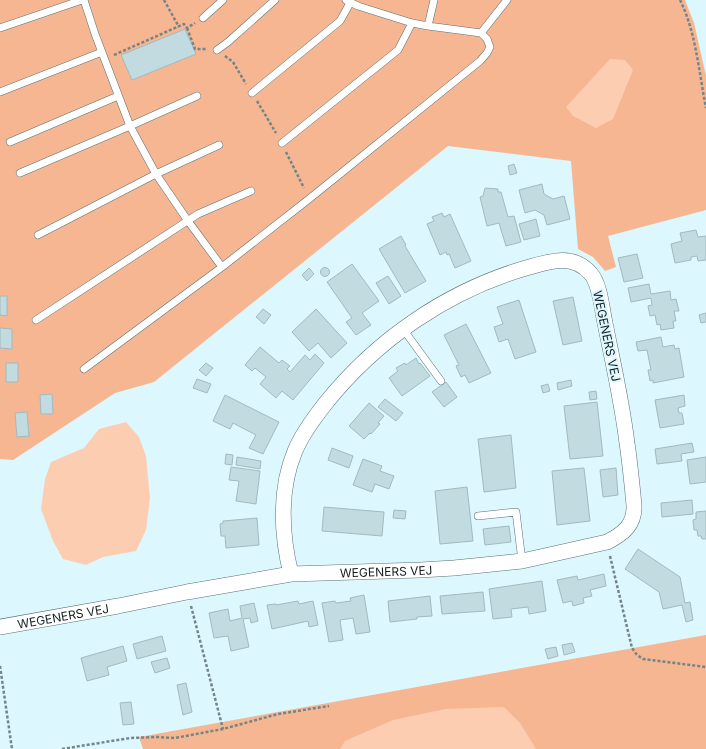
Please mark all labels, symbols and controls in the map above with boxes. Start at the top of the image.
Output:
street label: WEGENERS VEJ [590,289,624,383]
street label: WEGENERS VEJ [340,562,433,580]
street label: WEGENERS VEJ [16,600,110,631]

